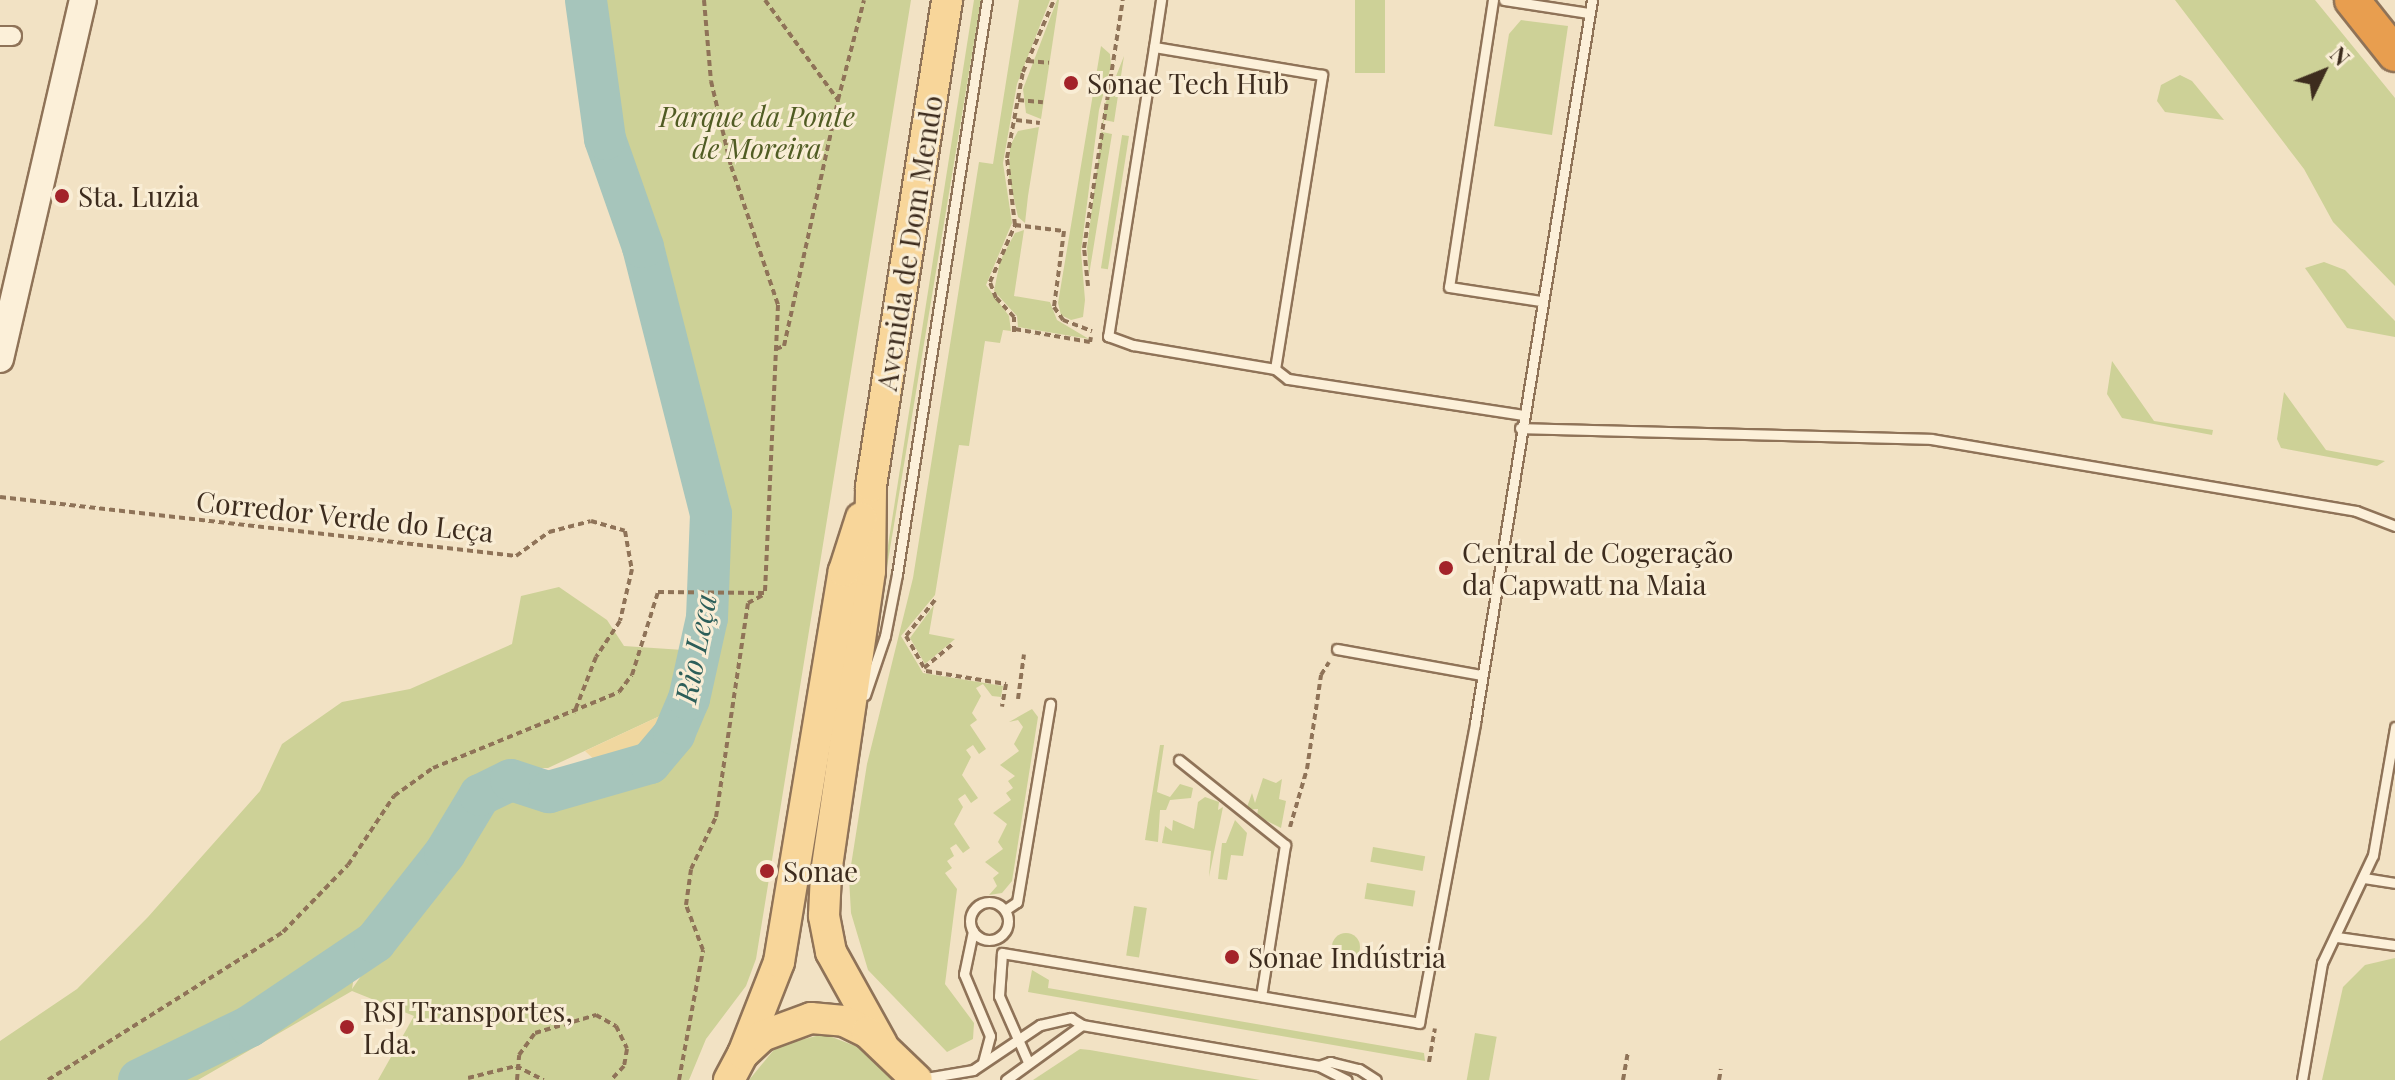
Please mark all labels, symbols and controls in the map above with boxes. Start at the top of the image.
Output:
north arrow [2283,32,2363,112]
text: N [2324,40,2357,72]
place label: Sonae Tech Hub [1087,66,1290,100]
marker: Sonae Tech Hub [1062,74,1080,92]
street label: Avenida de Dom Mendo [869,93,949,393]
park label: Parque da Ponte de Moreira [659,99,855,165]
place label: Sta. Luzia [78,179,199,213]
marker: Sta. Luzia [53,187,71,205]
street label: Corredor Verde do Leça [194,484,496,548]
place label: Central de Cogeração da Capwatt na Maia [1462,535,1733,601]
marker: Central de Cogeração da Capwatt na Maia [1437,559,1455,577]
water label: Rio Leça [667,590,723,706]
place label: Sonae [783,854,858,888]
marker: Sonae [758,862,776,880]
place label: Sonae Indústria [1248,940,1446,974]
marker: Sonae Indústria [1223,948,1241,966]
place label: RSJ Transportes, Lda. [363,994,573,1060]
marker: RSJ Transportes, Lda. [338,1018,356,1036]

